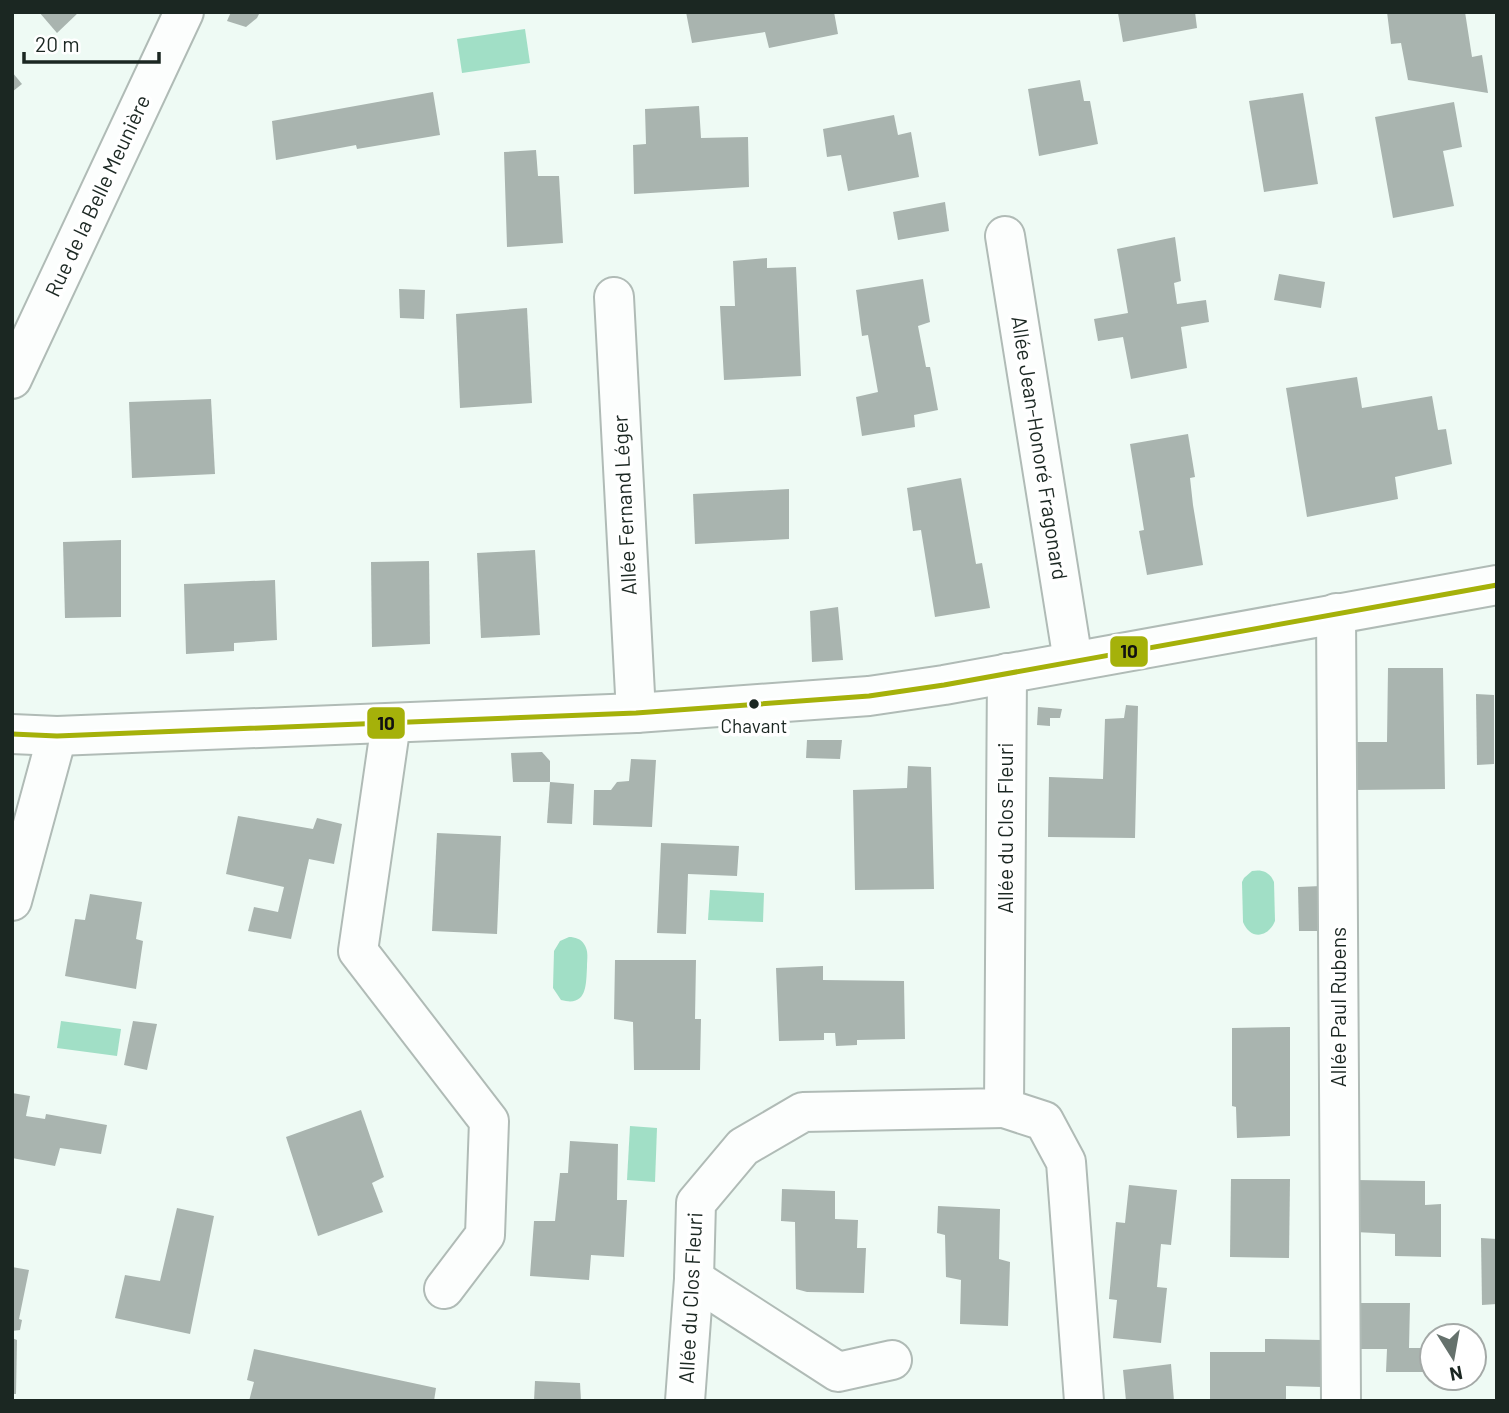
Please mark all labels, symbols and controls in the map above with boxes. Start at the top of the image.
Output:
scale bar [24,21,159,65]
text: 20 m [35,31,80,56]
street label: Rue de la Belle Meunière [39,91,154,300]
street label: Allée Jean-Honoré Fragonard [1007,314,1074,582]
street label: Allée Fernand Léger [606,414,641,596]
line badge: 10 [1109,635,1149,668]
text: 10 [1120,639,1138,662]
marker: Chavant [747,697,761,711]
line badge: 10 [366,706,406,740]
text: 10 [377,711,395,734]
place label: Chavant [720,714,788,737]
street label: Allée du Clos Fleuri [992,742,1017,914]
street label: Allée Paul Rubens [1325,927,1350,1087]
street label: Allée du Clos Fleuri [673,1212,706,1384]
north arrow [1418,1322,1488,1392]
text: N [1448,1362,1465,1387]

